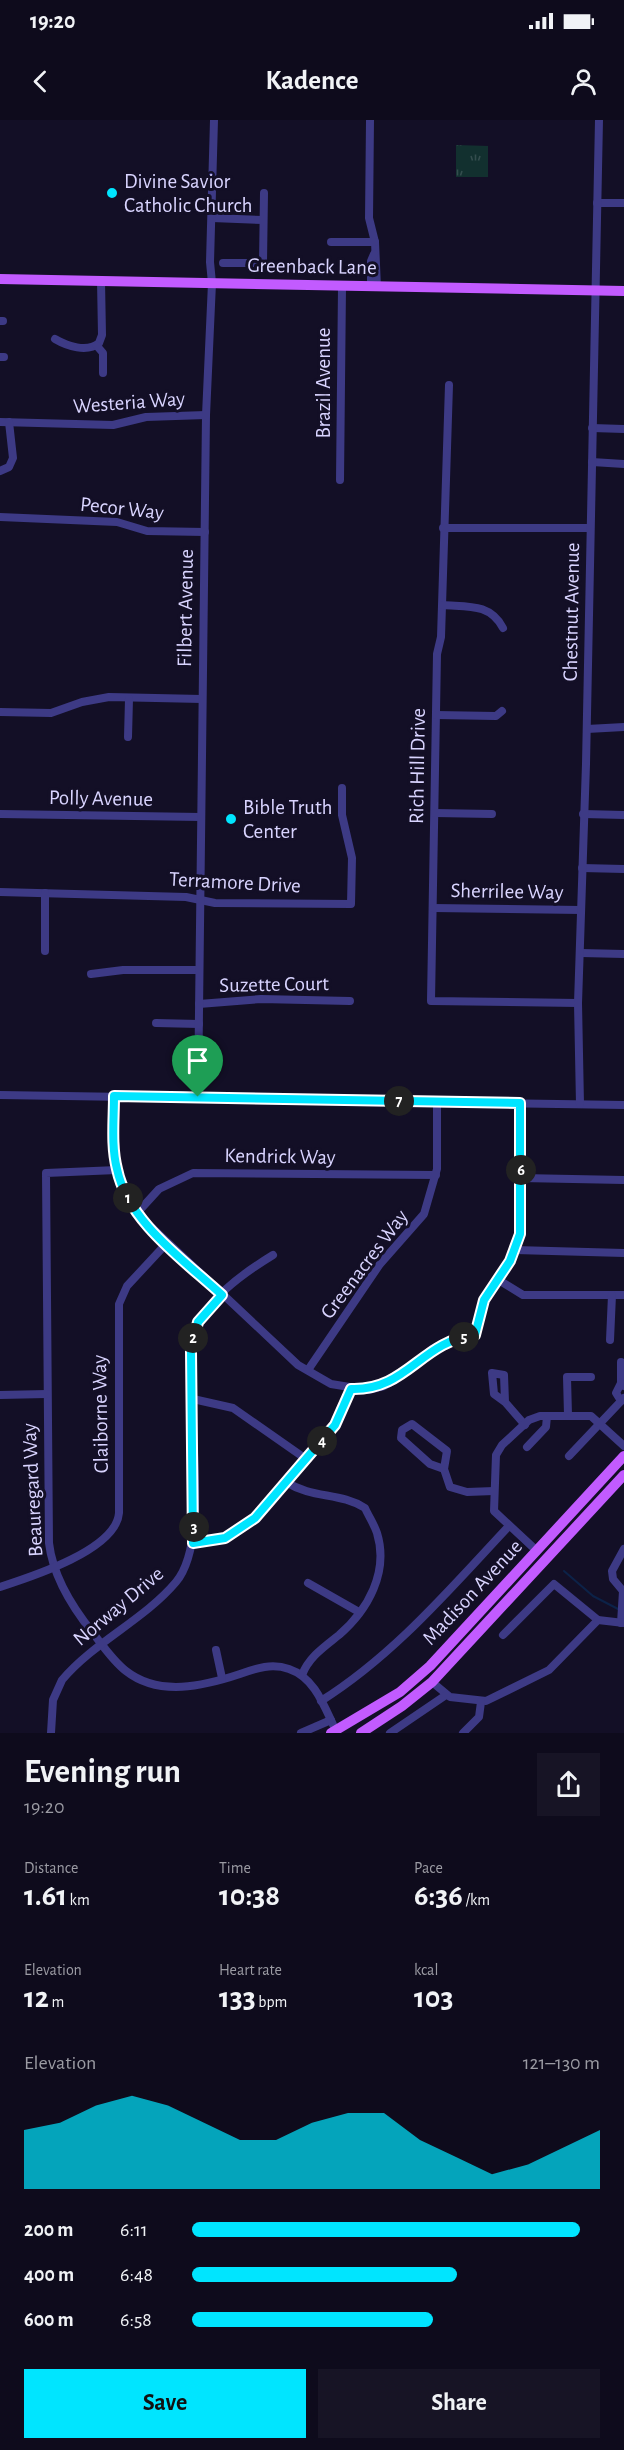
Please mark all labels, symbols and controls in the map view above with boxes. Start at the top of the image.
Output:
text: 19:20 [30,10,75,32]
icon: back [24,65,57,98]
icon: person [567,65,600,98]
text: Kadence [266,67,358,94]
place label: Divine Savior Catholic Church [124,171,252,216]
marker: Divine Savior Catholic Church [105,186,119,200]
street label: Greenback Lane [247,255,377,278]
street label: Brazil Avenue [313,328,334,438]
street label: Westeria Way [72,388,186,417]
street label: Pecor Way [79,494,165,523]
street label: Chestnut Avenue [560,542,583,682]
street label: Filbert Avenue [174,549,197,667]
street label: Rich Hill Drive [406,708,429,824]
street label: Polly Avenue [49,787,153,810]
place label: Bible Truth Center [243,797,333,842]
marker: Bible Truth Center [224,812,238,826]
street label: Terramore Drive [169,869,301,896]
street label: Sherrilee Way [450,880,564,903]
street label: Suzette Court [219,973,329,996]
pin [172,1035,223,1097]
icon: arrive [181,1044,214,1077]
pin: 7 [384,1086,414,1116]
text: 7 [396,1093,402,1109]
street label: Kendrick Way [224,1145,336,1168]
pin: 6 [506,1155,536,1185]
text: 6 [517,1162,525,1178]
pin: 1 [113,1183,143,1213]
text: 1 [125,1190,131,1206]
street label: Greenacres Way [317,1206,412,1323]
pin: 5 [449,1322,479,1352]
pin: 2 [178,1323,208,1353]
text: 5 [461,1329,467,1345]
text: 2 [189,1330,197,1346]
street label: Claiborne Way [89,1355,112,1473]
street label: Beauregard Way [19,1423,46,1557]
pin: 4 [307,1426,337,1456]
text: 4 [318,1433,326,1449]
pin: 3 [179,1512,209,1542]
text: 3 [191,1519,197,1535]
street label: Madison Avenue [419,1536,526,1649]
street label: Norway Drive [69,1563,167,1650]
button: share [537,1753,600,1816]
text: Evening run [24,1756,181,1789]
text: 19:20 [24,1797,65,1817]
text: Distance [24,1860,78,1876]
text: Time [219,1860,251,1876]
text: Pace [414,1860,443,1876]
text: 1.61 [24,1881,67,1911]
text: 10:38 [219,1881,280,1911]
text: 6:36 [414,1881,463,1911]
text: km [67,1892,90,1908]
text: /km [463,1892,490,1908]
text: Elevation [24,1962,82,1978]
text: Heart rate [219,1962,282,1978]
text: kcal [414,1962,438,1978]
text: 12 [24,1983,49,2013]
text: 133 [219,1983,256,2013]
text: 103 [414,1983,453,2013]
text: m [49,1994,64,2010]
text: bpm [256,1994,287,2010]
text: Elevation [24,2053,96,2073]
text: 121–130 m [523,2053,600,2073]
text: 200 m [24,2220,73,2240]
text: 6:11 [120,2220,148,2240]
text: 400 m [24,2265,74,2285]
text: 6:48 [120,2265,153,2285]
text: 600 m [24,2310,74,2330]
text: 6:58 [120,2310,152,2330]
button: Save [24,2369,306,2438]
button: Share [318,2369,600,2438]

